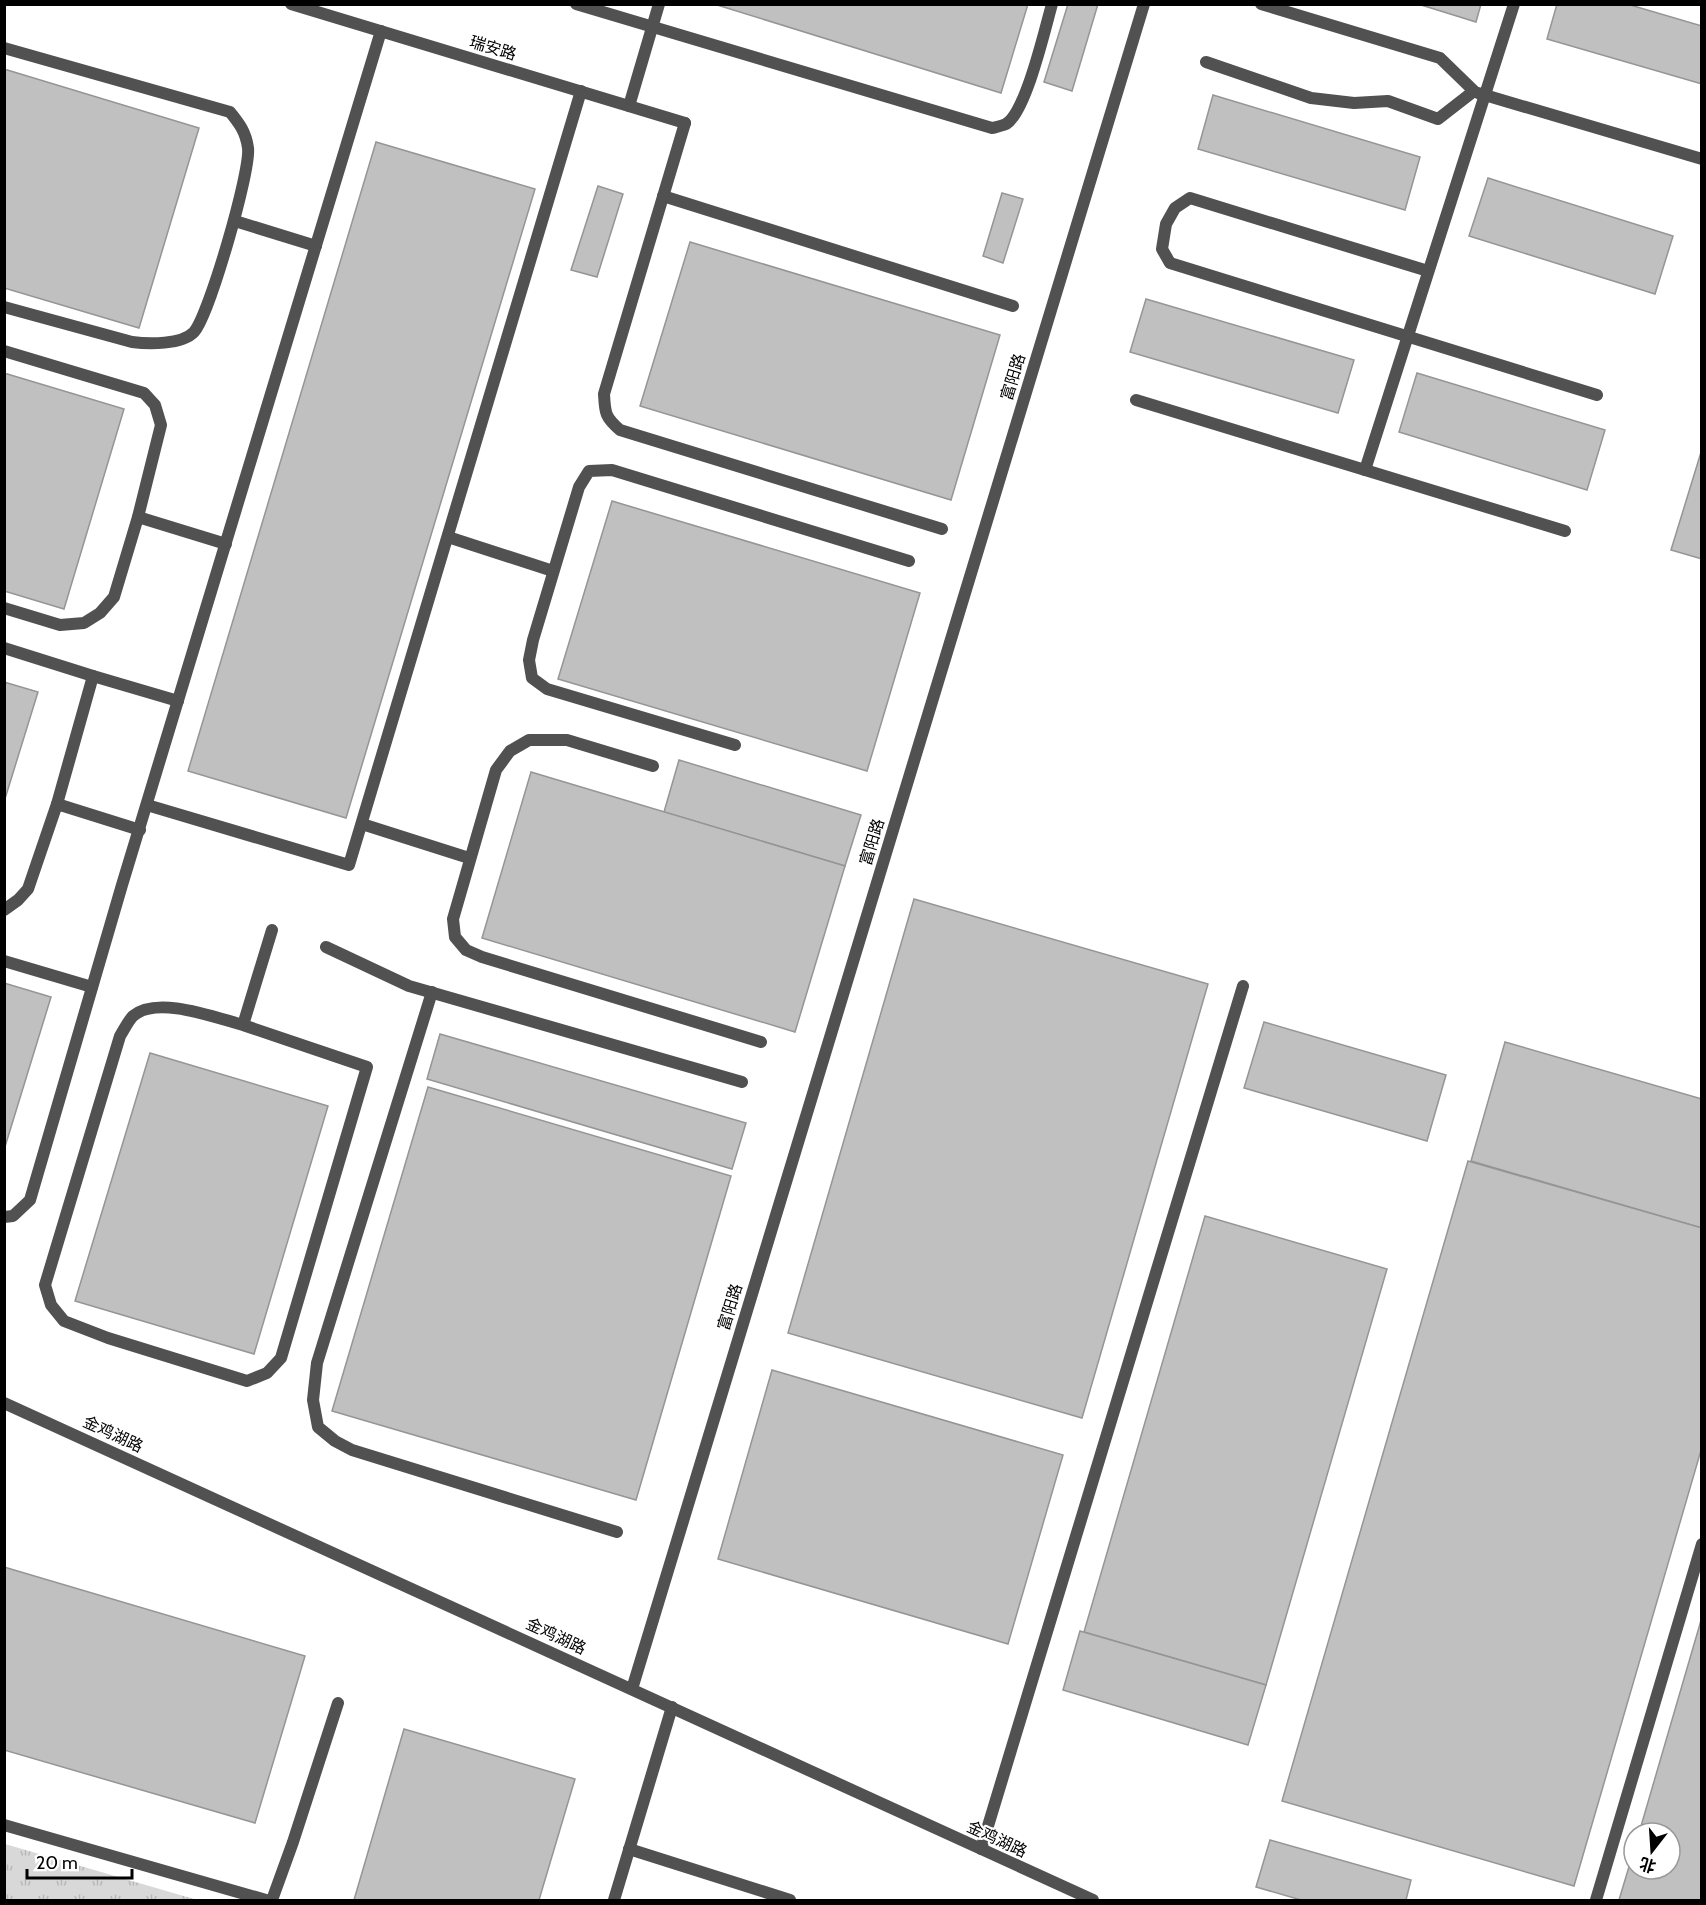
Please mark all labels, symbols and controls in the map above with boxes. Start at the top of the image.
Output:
street label: 瑞安路 [467,32,519,64]
street label: 富阳路 [997,351,1029,403]
street label: 富阳路 [856,816,888,868]
street label: 富阳路 [714,1281,746,1333]
street label: 金鸡湖路 [80,1412,146,1456]
street label: 金鸡湖路 [523,1614,589,1658]
street label: 金鸡湖路 [964,1817,1030,1861]
north arrow [1622,1821,1682,1881]
scale bar [27,1842,132,1880]
text: 20 m [36,1852,78,1874]
text: 北 [1637,1853,1658,1876]

